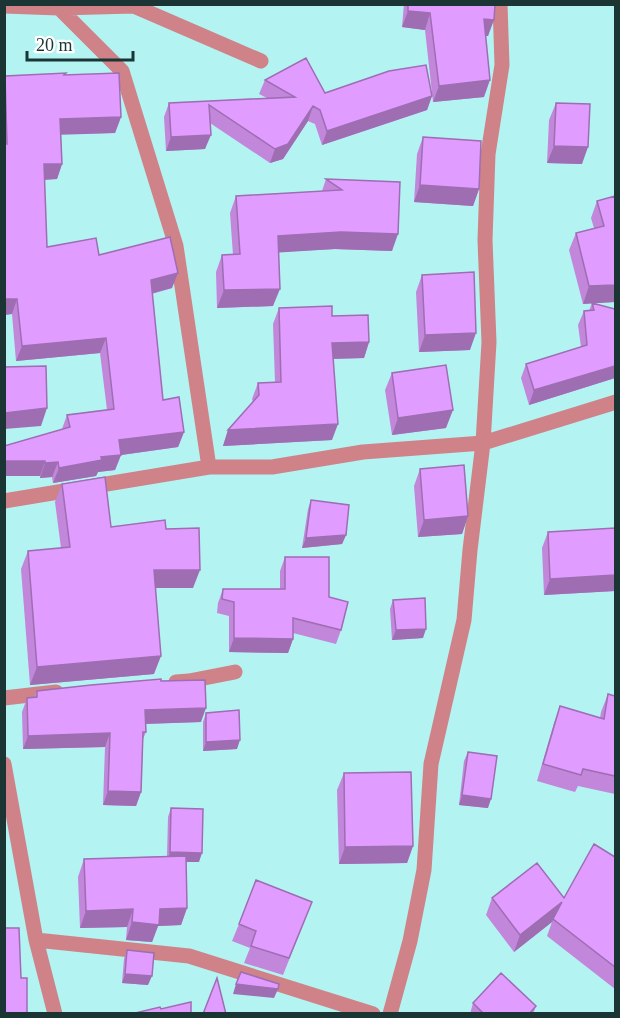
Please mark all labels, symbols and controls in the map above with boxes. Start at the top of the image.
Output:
scale bar [27,24,134,62]
text: 20 m [36,35,73,55]

